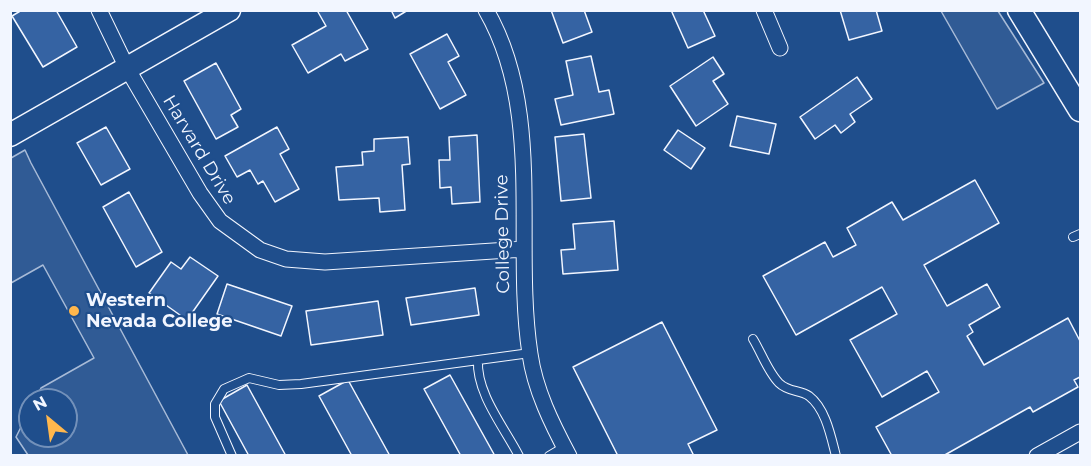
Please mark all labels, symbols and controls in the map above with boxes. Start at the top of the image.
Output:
street label: Harvard Drive [158,91,240,209]
street label: College Drive [491,174,515,294]
place label: Western Nevada College [86,290,233,332]
marker: Western Nevada College [67,304,81,318]
north arrow [18,388,78,448]
text: N [30,392,50,415]

